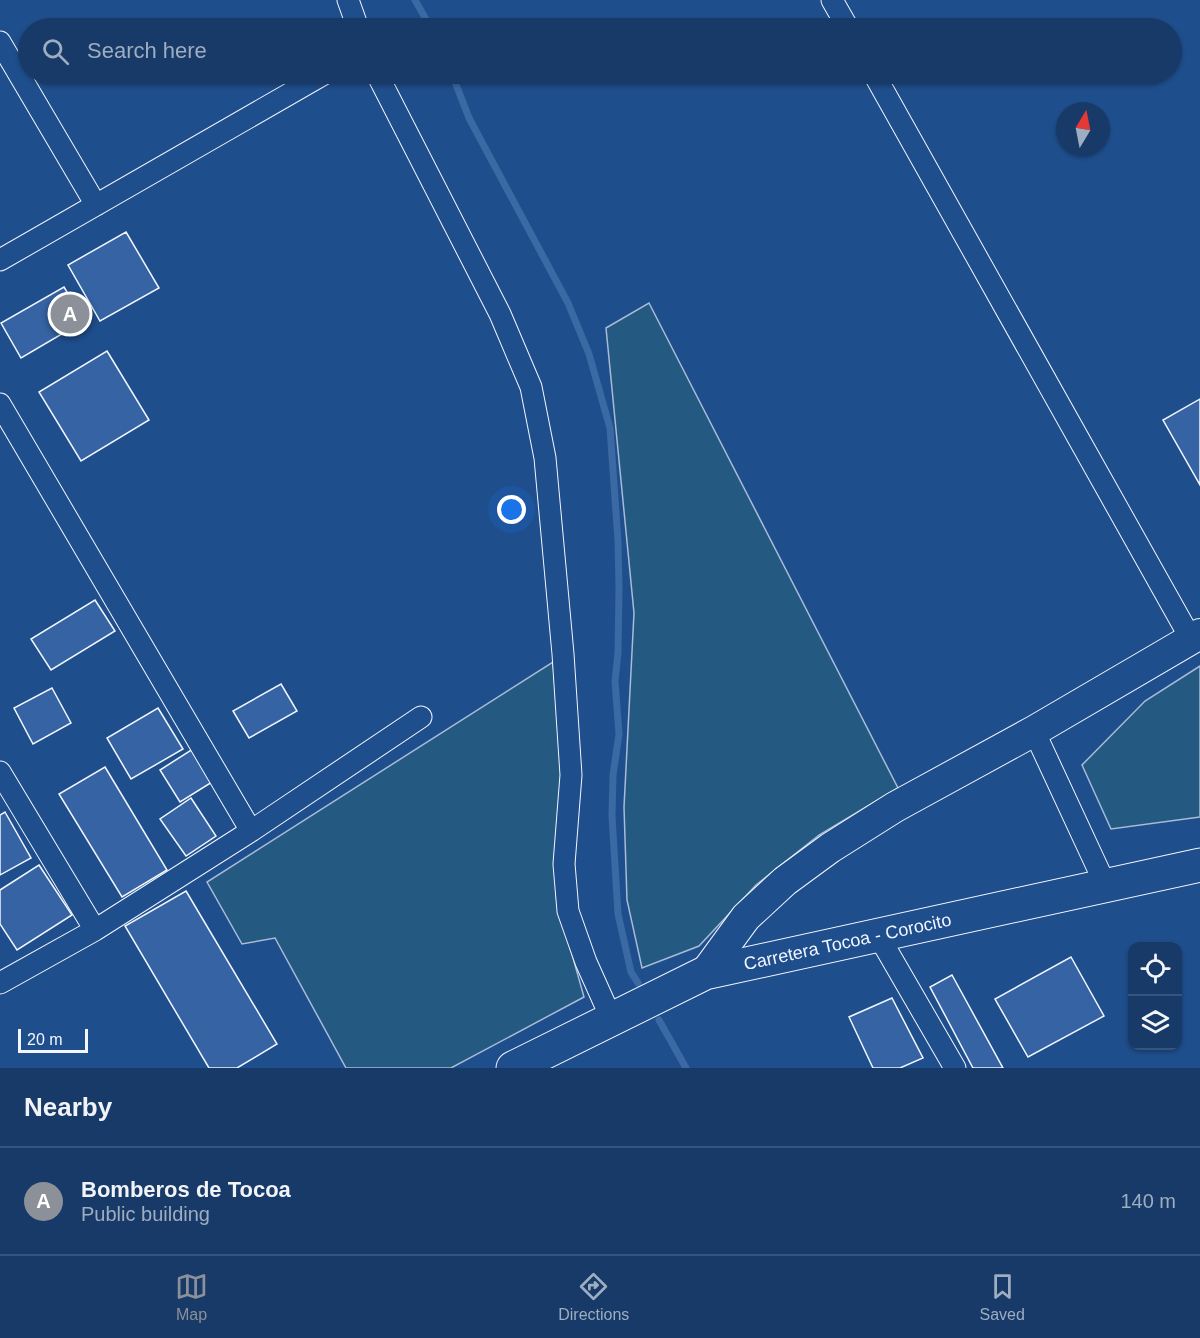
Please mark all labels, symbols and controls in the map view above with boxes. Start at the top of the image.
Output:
search box [18,18,1182,84]
icon: search [39,35,72,68]
text: Search here [87,38,207,63]
north arrow [1056,102,1110,156]
pin: A [50,292,90,336]
your location [497,495,526,524]
street label: Carretera Tocoa - Corocito [742,910,953,974]
map controls [1128,942,1182,1050]
button: locate [1128,942,1182,996]
button: layers [1128,996,1182,1050]
scale bar [18,1026,88,1054]
text: 20 m [27,1031,63,1048]
text: Nearby [24,1092,112,1122]
text: Bomberos de Tocoa [81,1177,291,1202]
text: A [36,1190,51,1212]
text: 140 m [1120,1190,1176,1212]
text: Public building [81,1203,210,1225]
tab: Map [175,1270,208,1324]
tab: Directions [558,1270,629,1324]
tab: Saved [980,1270,1025,1324]

